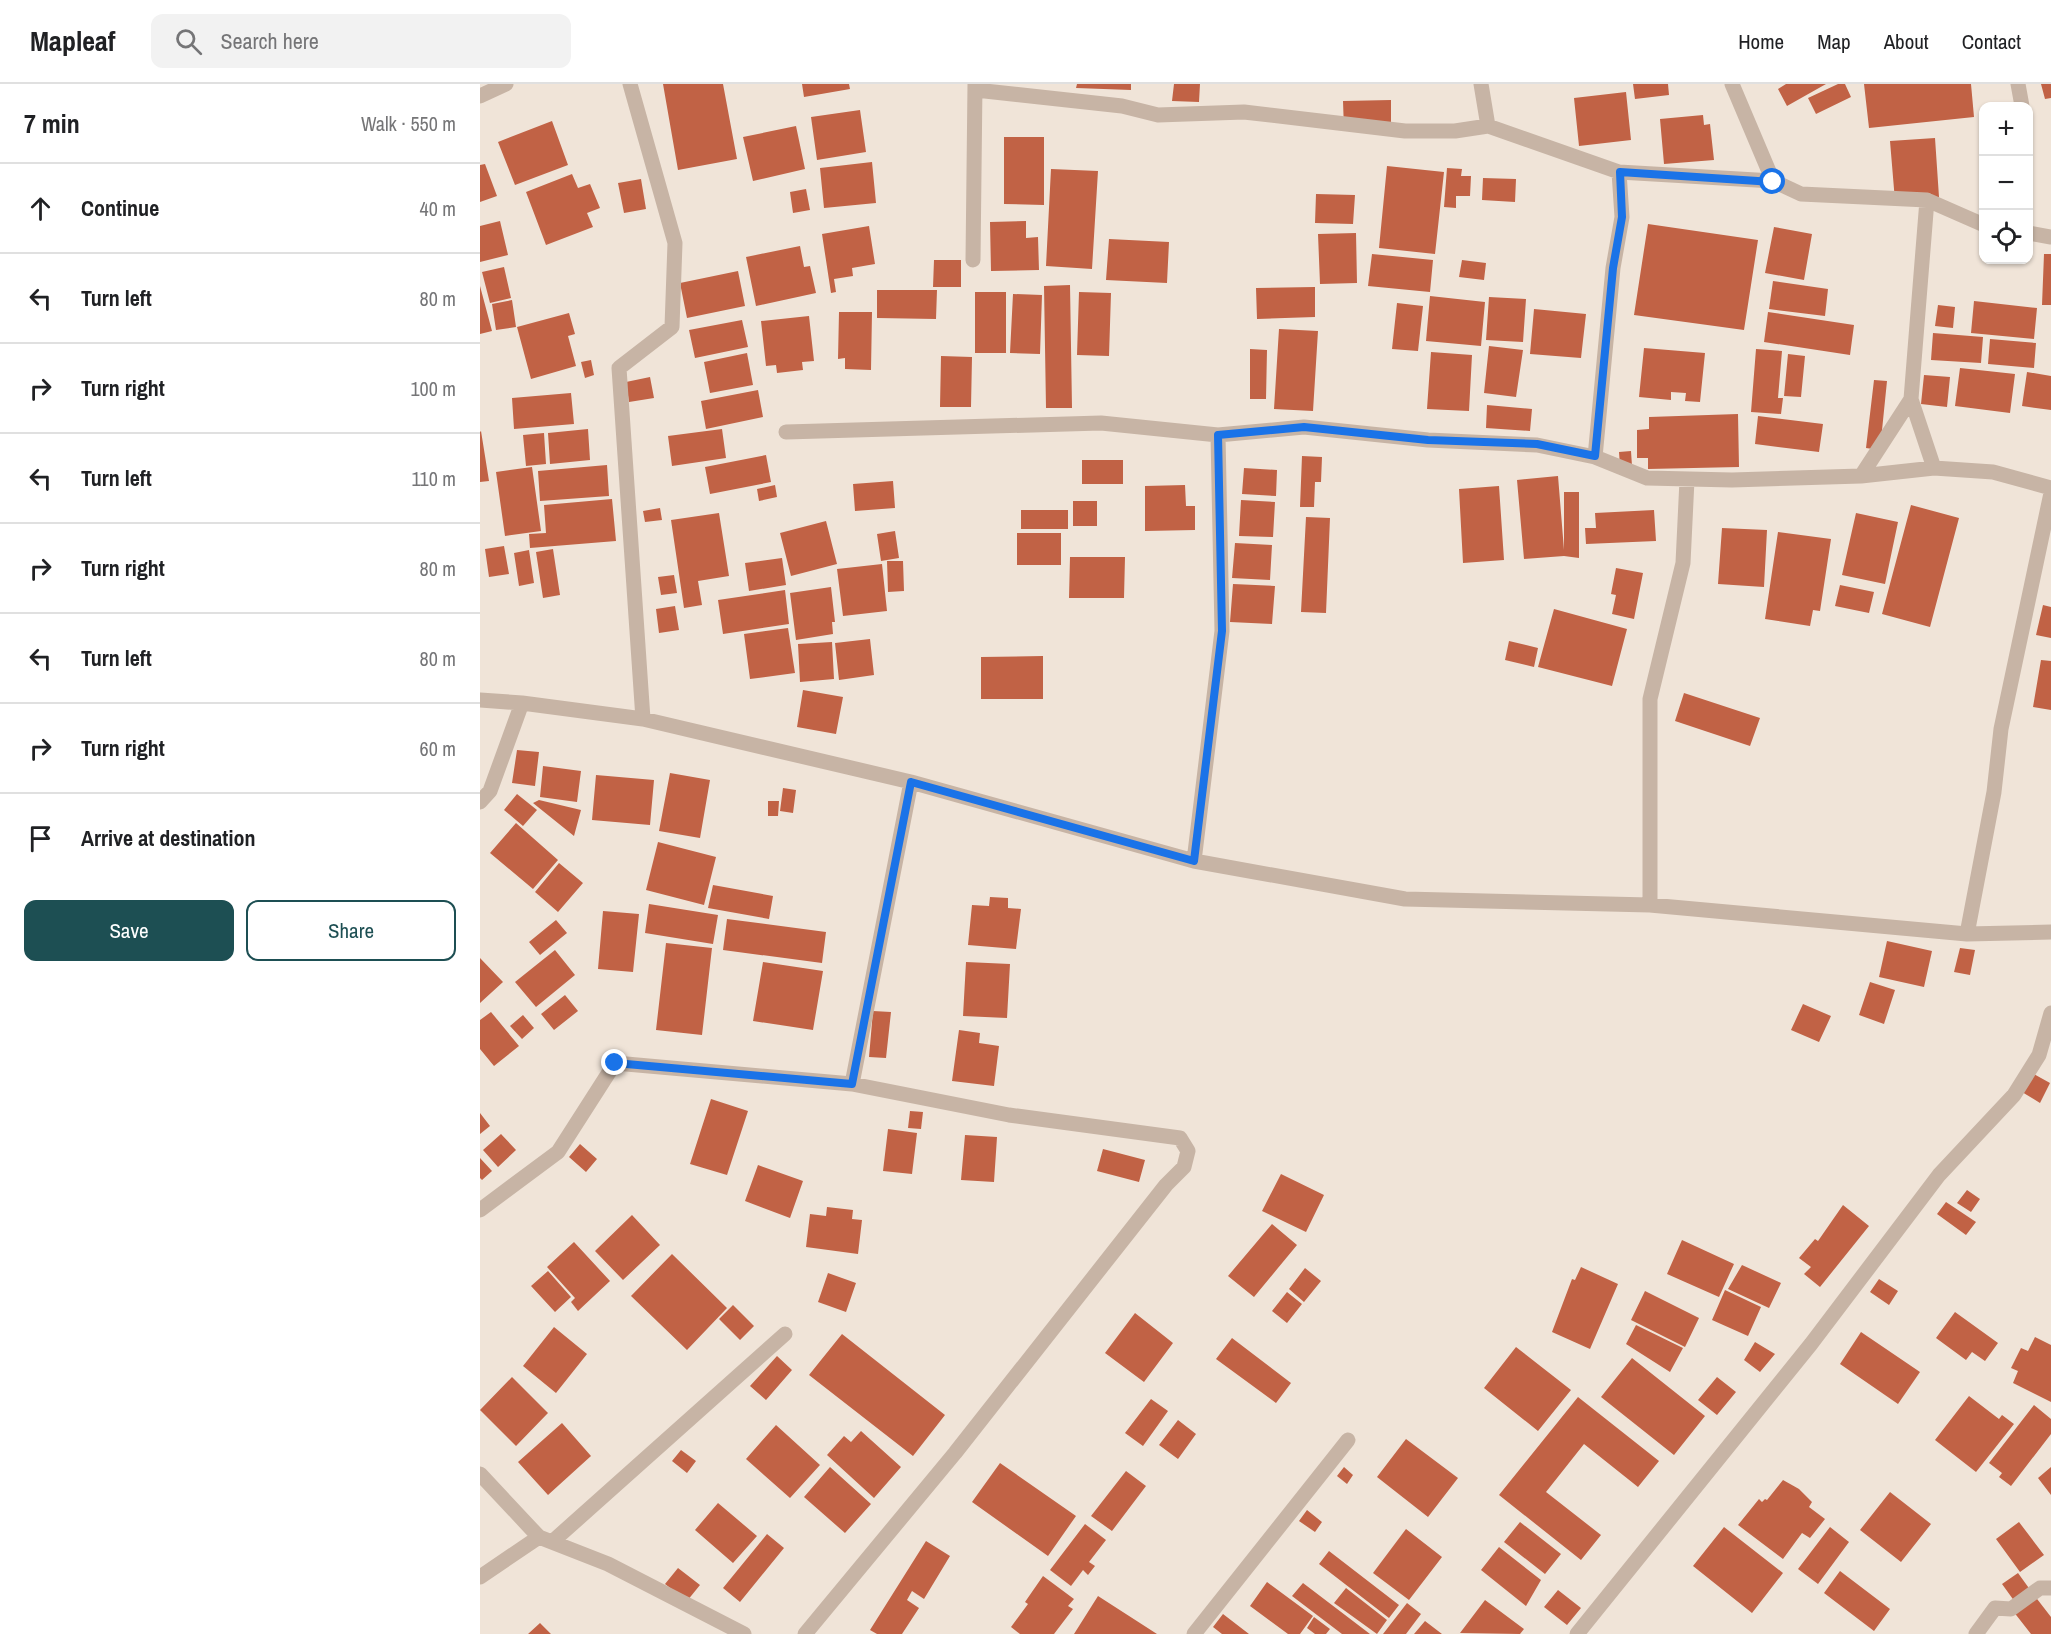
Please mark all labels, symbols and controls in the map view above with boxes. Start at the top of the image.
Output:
search box [151,14,571,68]
text: Mapleaf [30,22,115,60]
icon: search [172,25,205,58]
text: Search here [220,26,319,56]
text: Home [1738,27,1784,56]
text: Map [1817,27,1851,56]
text: About [1884,27,1929,56]
text: Contact [1962,27,2021,56]
map controls [1979,102,2033,264]
button: + [1979,102,2033,156]
text: 7 min [24,106,80,141]
text: Walk · 550 m [361,110,456,137]
button: − [1979,156,2033,210]
route start [1759,168,1785,194]
icon: ahead [24,192,57,225]
text: Continue [81,193,159,223]
text: 40 m [420,195,456,222]
button: locate [1979,210,2033,264]
icon: left [24,282,57,315]
text: Turn left [81,283,152,313]
text: 80 m [420,285,456,312]
icon: right [24,372,57,405]
text: Turn right [81,373,165,403]
text: 100 m [410,375,456,402]
icon: left [24,462,57,495]
text: Turn left [81,463,152,493]
text: 110 m [412,465,456,492]
icon: right [24,552,57,585]
text: Turn right [81,553,165,583]
text: 80 m [420,555,456,582]
icon: left [24,642,57,675]
text: Turn left [81,643,152,673]
text: 80 m [420,645,456,672]
icon: right [24,732,57,765]
text: Turn right [81,733,165,763]
text: 60 m [420,735,456,762]
icon: arrive [24,822,57,855]
text: Arrive at destination [81,823,255,853]
button: Save [24,900,234,961]
button: Share [246,900,456,961]
route end [601,1049,627,1075]

